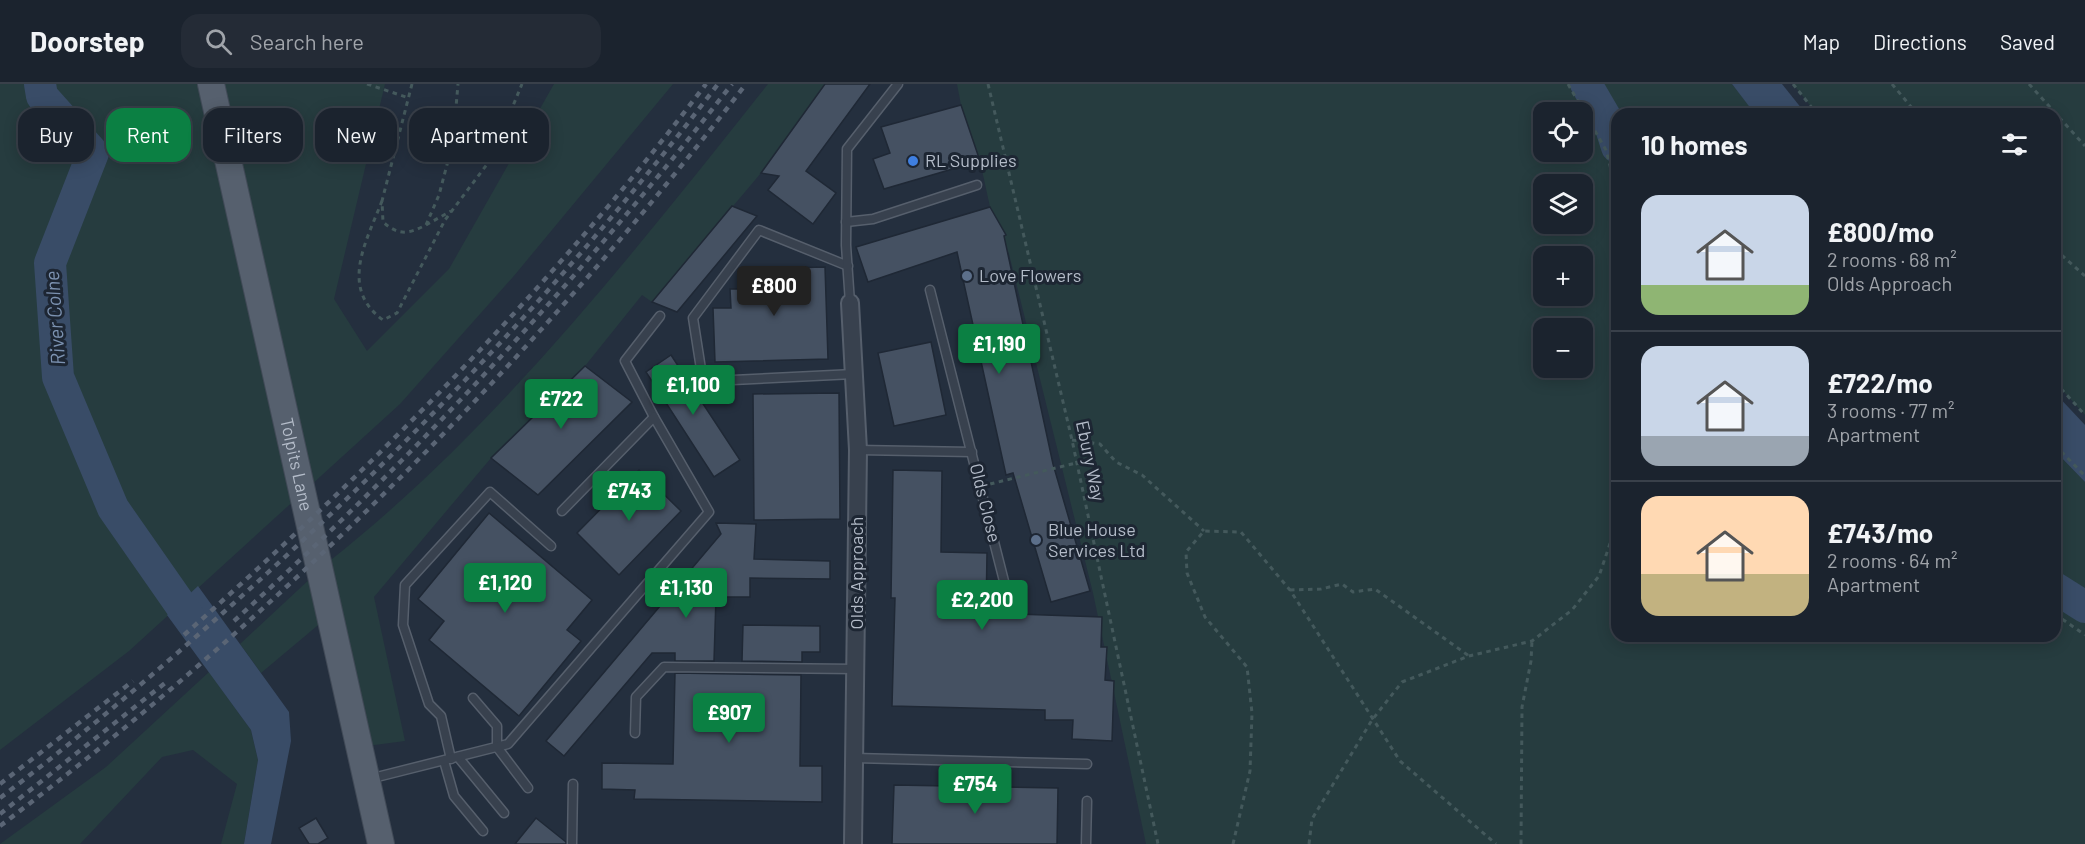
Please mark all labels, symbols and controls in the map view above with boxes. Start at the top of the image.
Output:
search box [181,14,601,68]
text: Doorstep [30,24,145,58]
icon: search [202,25,235,58]
text: Search here [250,28,364,54]
text: Map [1803,29,1840,54]
text: Directions [1873,29,1967,54]
text: Saved [2000,29,2055,54]
map controls [1533,102,1593,378]
button: locate [1533,102,1593,162]
chip: Buy [18,108,94,162]
chip: Rent [106,108,191,162]
chip: Filters [203,108,303,162]
chip: New [315,108,397,162]
chip: Apartment [409,108,549,162]
icon: filters [1998,128,2031,161]
text: 10 homes [1641,129,1748,160]
place label: RL Supplies [925,149,1017,171]
marker: RL Supplies [906,154,920,168]
button: layers [1533,174,1593,234]
text: £800/mo [1827,216,1934,247]
icon: home [1689,219,1761,291]
button: + [1533,246,1593,306]
text: 2 rooms · 68 m² [1827,247,1957,271]
place label: Love Flowers [979,264,1081,286]
pin: £800 [738,266,810,317]
marker: Love Flowers [960,269,974,283]
water label: River Colne [39,270,69,366]
text: Olds Approach [1827,271,1952,295]
text: £800 [751,273,797,297]
button: − [1533,318,1593,378]
pin: £1,190 [950,324,1048,375]
text: £1,190 [972,331,1026,355]
pin: £1,100 [644,365,742,416]
text: £722/mo [1827,367,1933,398]
icon: home [1689,370,1761,442]
text: £1,100 [666,372,720,396]
pin: £722 [525,379,597,430]
text: £722 [539,386,583,410]
text: 3 rooms · 77 m² [1827,398,1955,422]
street label: Tolpits Lane [276,416,318,513]
street label: Ebury Way [1072,419,1110,503]
text: Apartment [1827,422,1920,446]
street label: Olds Close [966,461,1006,545]
pin: £743 [593,471,665,522]
text: £743 [606,478,652,502]
street label: Olds Approach [845,517,867,629]
text: £743/mo [1827,517,1933,548]
place label: Blue House Services Ltd [1048,518,1145,561]
icon: home [1689,520,1761,592]
marker: Blue House Services Ltd [1029,533,1043,547]
text: 2 rooms · 64 m² [1827,548,1957,572]
pin: £1,120 [456,563,554,614]
pin: £1,130 [637,568,735,619]
text: £1,120 [478,570,532,594]
text: Apartment [1827,572,1920,596]
text: £1,130 [659,575,713,599]
pin: £2,200 [933,580,1031,631]
text: £2,200 [951,587,1013,611]
pin: £907 [693,693,765,744]
text: £907 [707,700,751,724]
pin: £754 [939,764,1011,815]
text: £754 [952,771,998,795]

